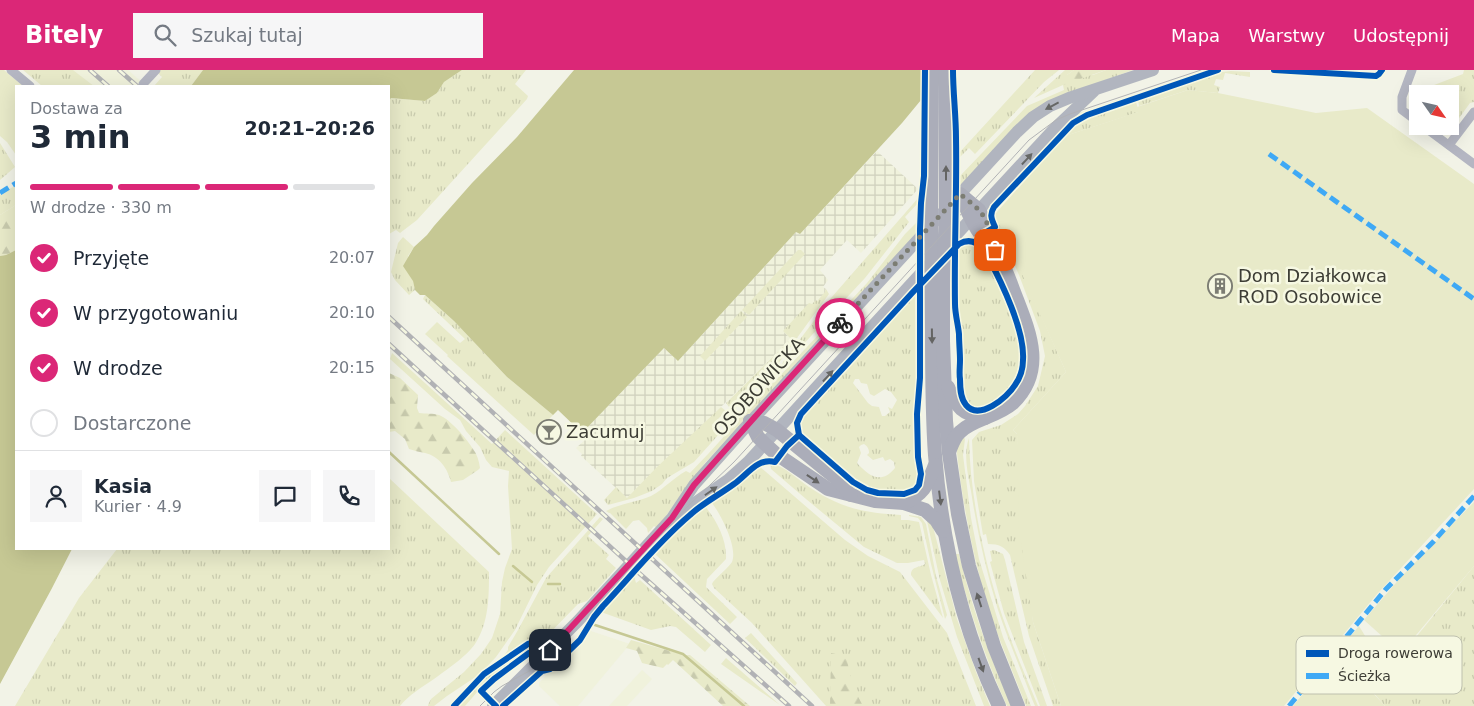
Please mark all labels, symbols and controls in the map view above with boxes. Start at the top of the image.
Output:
search box [133,13,483,58]
text: Bitely [25,21,103,49]
icon: search [151,21,179,49]
text: Szukaj tutaj [191,24,303,46]
text: Mapa [1171,25,1220,46]
text: Warstwy [1248,25,1325,46]
text: Udostępnij [1353,25,1449,46]
north arrow [1409,85,1459,135]
map controls [1409,85,1459,135]
text: Dostawa za [30,99,123,118]
one-way arrow [1045,102,1060,110]
text: 20:21–20:26 [245,117,375,139]
text: 3 min [30,118,131,156]
one-way arrow [1021,153,1033,165]
one-way arrow [942,165,950,181]
text: W drodze · 330 m [30,198,172,217]
pin [974,229,1016,271]
icon: bag [981,236,1009,264]
icon: check [30,244,58,272]
text: Przyjęte [73,247,149,269]
text: 20:07 [329,248,375,267]
place label: Dom Działkowca ROD Osobowice [1238,265,1387,307]
building icon: Dom Działkowca ROD Osobowice [1207,273,1233,299]
courier [815,298,865,348]
icon: check [30,299,58,327]
text: W przygotowaniu [73,302,238,324]
text: 20:10 [329,303,375,322]
icon: bike [826,309,854,337]
one-way arrow [928,329,936,345]
street label: OSOBOWICKA [709,333,809,440]
icon: check [30,354,58,382]
text: W drodze [73,357,163,379]
text: 20:15 [329,358,375,377]
one-way arrow [822,370,834,382]
text: Dostarczone [73,412,191,434]
bar icon: Zacumuj [536,419,562,445]
place label: Zacumuj [566,421,645,442]
button: person [30,470,82,522]
button: chat [259,470,311,522]
button: phone [323,470,375,522]
one-way arrow [806,474,820,484]
text: Kasia [94,475,152,497]
one-way arrow [704,486,718,496]
one-way arrow [936,491,944,507]
text: Kurier · 4.9 [94,497,182,516]
one-way arrow [975,592,983,607]
pin [529,629,571,671]
icon: home [536,636,564,664]
legend [1296,636,1462,694]
text: Droga rowerowa [1338,645,1453,661]
one-way arrow [978,657,985,672]
text: Ścieżka [1338,667,1391,684]

